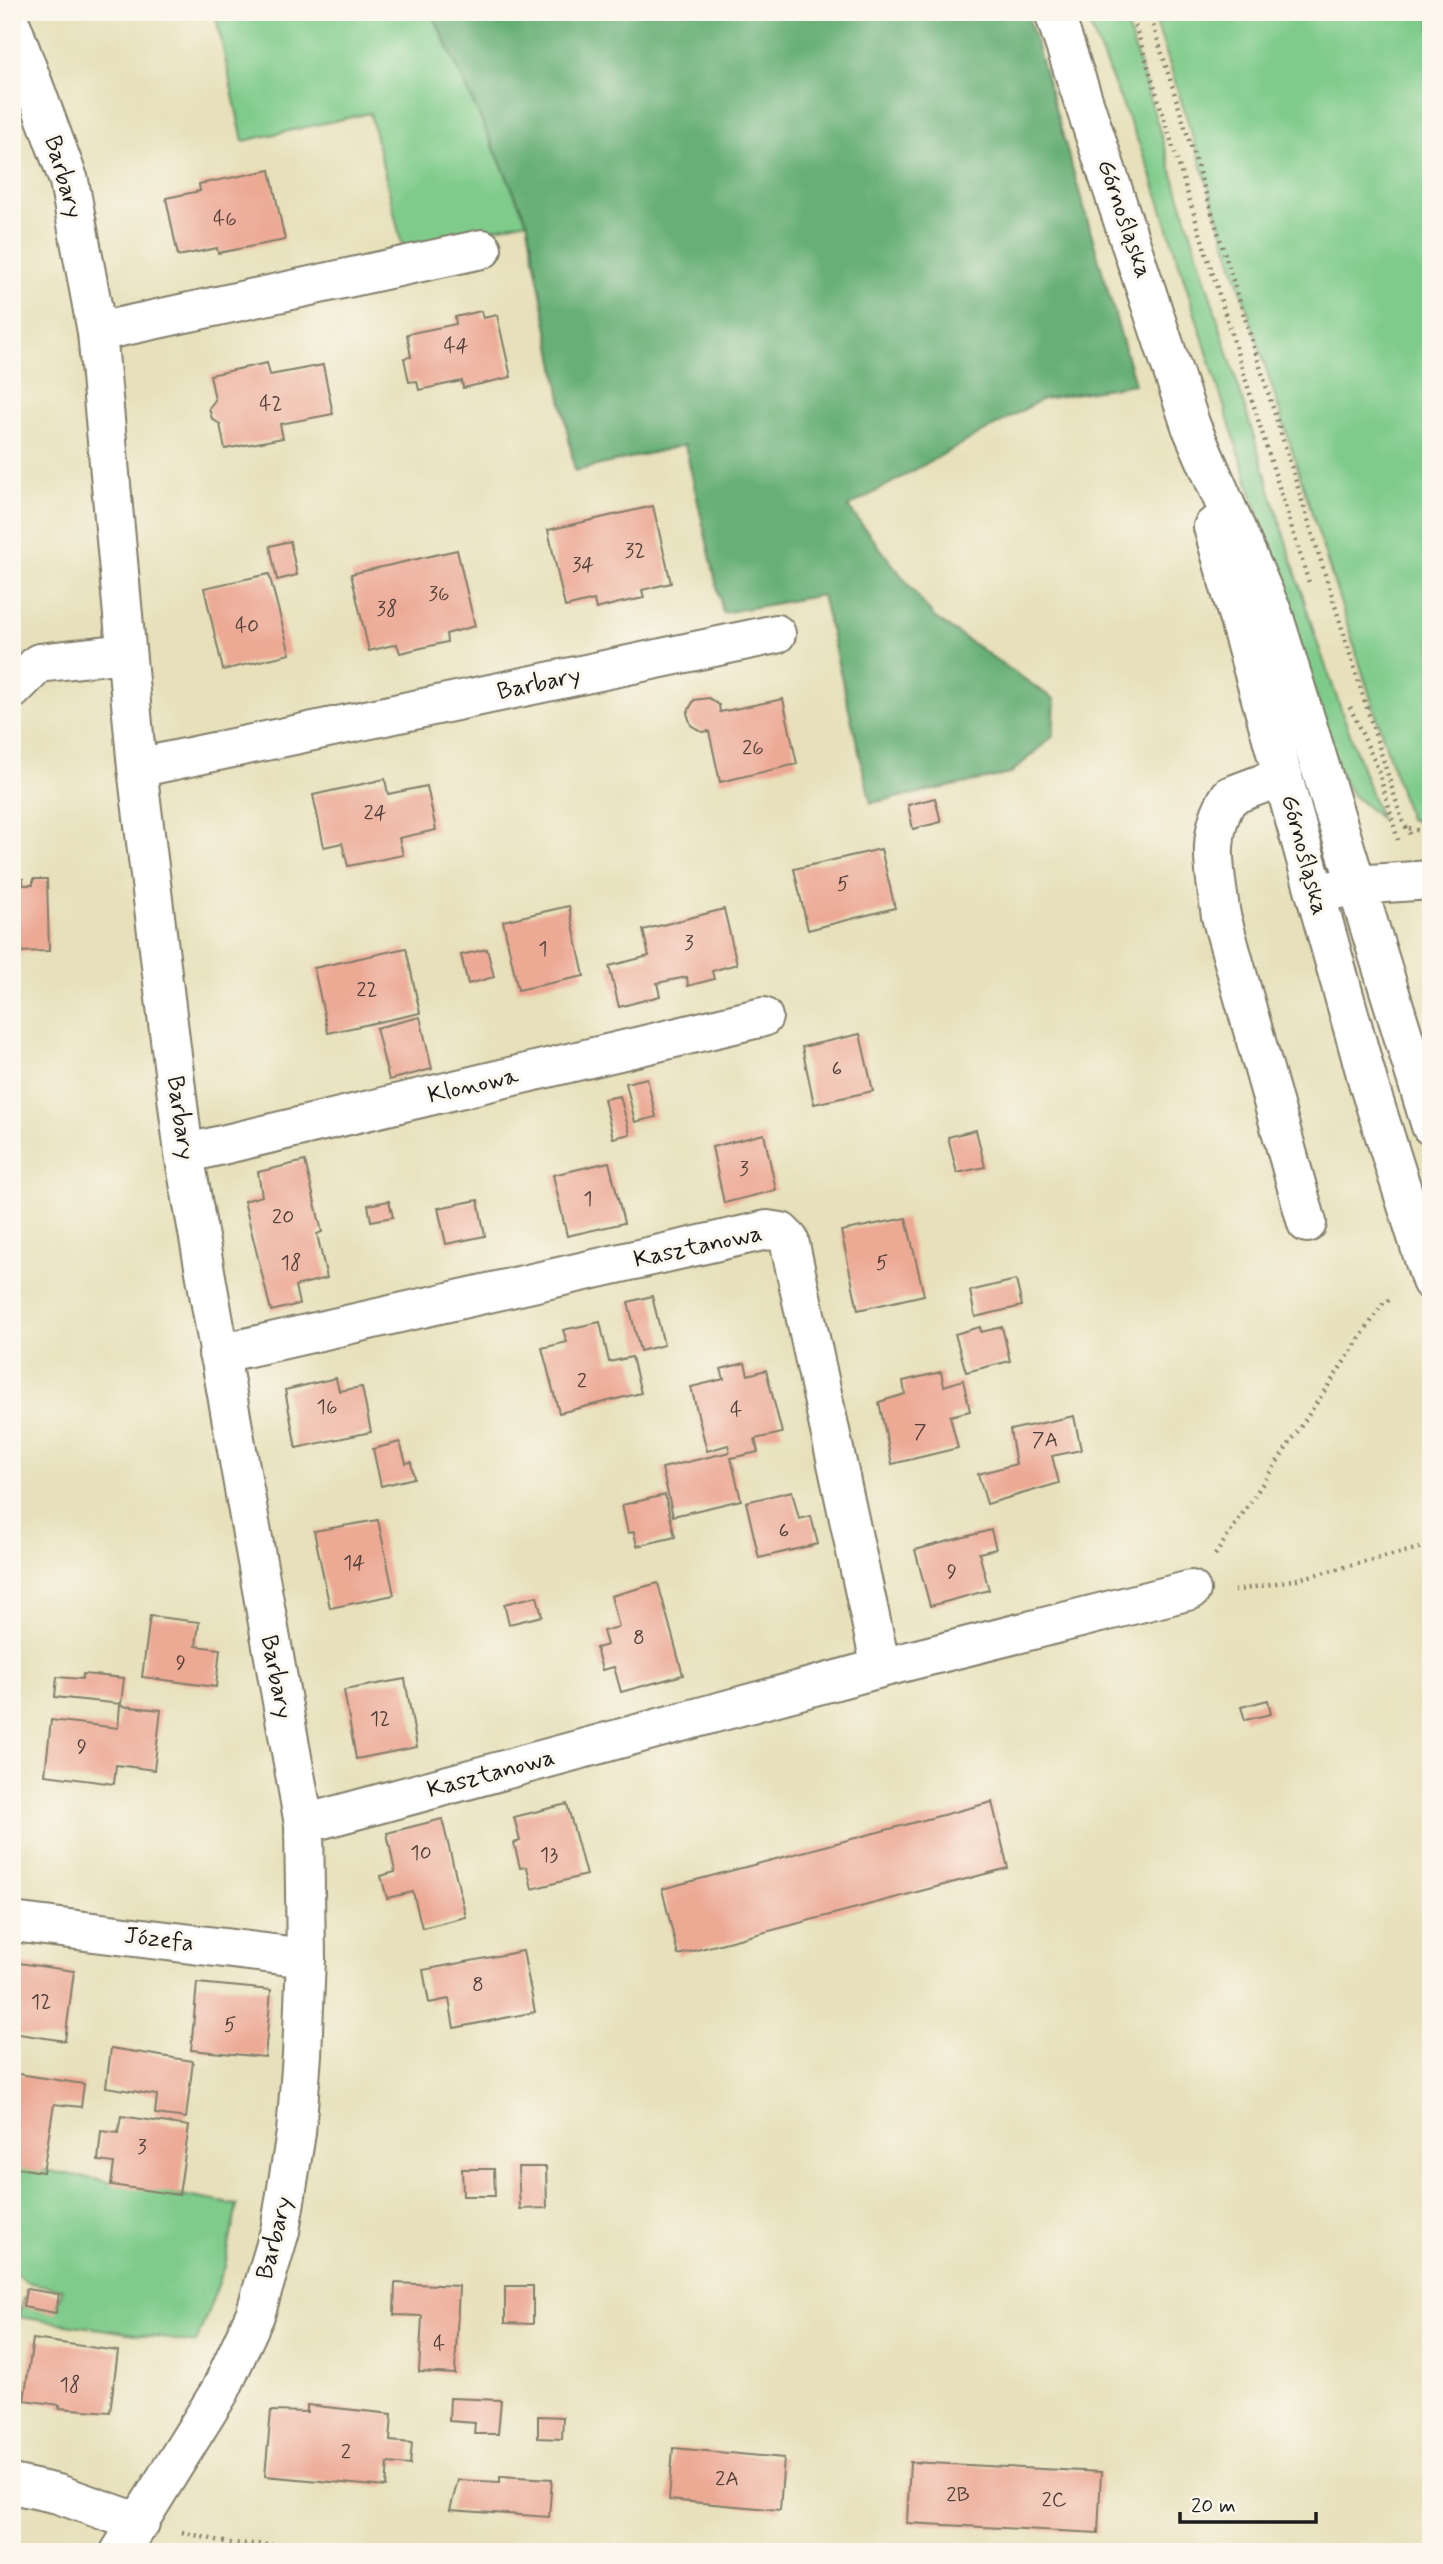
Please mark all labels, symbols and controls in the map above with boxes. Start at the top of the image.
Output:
street label: Barbary [36,132,90,222]
street label: Górnośląska [1089,156,1159,282]
house number: 46 [213,205,237,233]
house number: 44 [444,332,469,360]
house number: 42 [259,390,283,418]
house number: 32 [625,537,645,565]
house number: 34 [572,551,594,579]
house number: 36 [428,580,450,608]
house number: 38 [377,595,398,623]
house number: 40 [235,612,259,640]
street label: Barbary [494,660,584,708]
house number: 26 [742,734,764,762]
street label: Górnośląska [1273,791,1335,919]
house number: 24 [363,799,387,827]
house number: 5 [837,870,849,898]
house number: 3 [684,929,694,957]
house number: 1 [538,935,548,963]
house number: 22 [356,976,378,1004]
house number: 6 [832,1055,842,1083]
street label: Klonowa [425,1060,522,1111]
street label: Barbary [159,1074,201,1162]
house number: 3 [739,1155,749,1183]
house number: 1 [583,1185,593,1213]
house number: 20 [272,1203,294,1231]
street label: Kasztanowa [631,1218,765,1276]
house number: 18 [281,1249,301,1277]
house number: 5 [876,1249,888,1277]
house number: 2 [577,1367,587,1395]
house number: 16 [317,1393,338,1421]
house number: 4 [730,1396,742,1424]
house number: 7 [914,1418,927,1446]
house number: 7A [1032,1426,1058,1454]
house number: 6 [779,1517,789,1545]
house number: 14 [343,1549,365,1577]
house number: 9 [947,1558,957,1586]
house number: 8 [633,1624,645,1652]
street label: Barbary [253,1633,299,1721]
house number: 9 [176,1649,186,1677]
house number: 12 [370,1705,390,1733]
house number: 9 [77,1733,87,1761]
street label: Kasztanowa [424,1742,558,1806]
house number: 10 [410,1839,432,1867]
house number: 13 [540,1841,558,1869]
street label: Józefa [122,1920,196,1960]
house number: 8 [472,1971,484,1999]
house number: 12 [31,1988,51,2016]
house number: 5 [224,2011,236,2039]
house number: 3 [137,2133,147,2161]
street label: Barbary [250,2193,300,2283]
house number: 4 [433,2330,445,2358]
house number: 18 [60,2371,80,2399]
house number: 2 [341,2438,351,2466]
house number: 2A [715,2465,739,2493]
scale bar [1180,2480,1317,2524]
house number: 2B [946,2481,970,2509]
house number: 2C [1041,2486,1067,2514]
text: 20 m [1191,2492,1236,2520]

